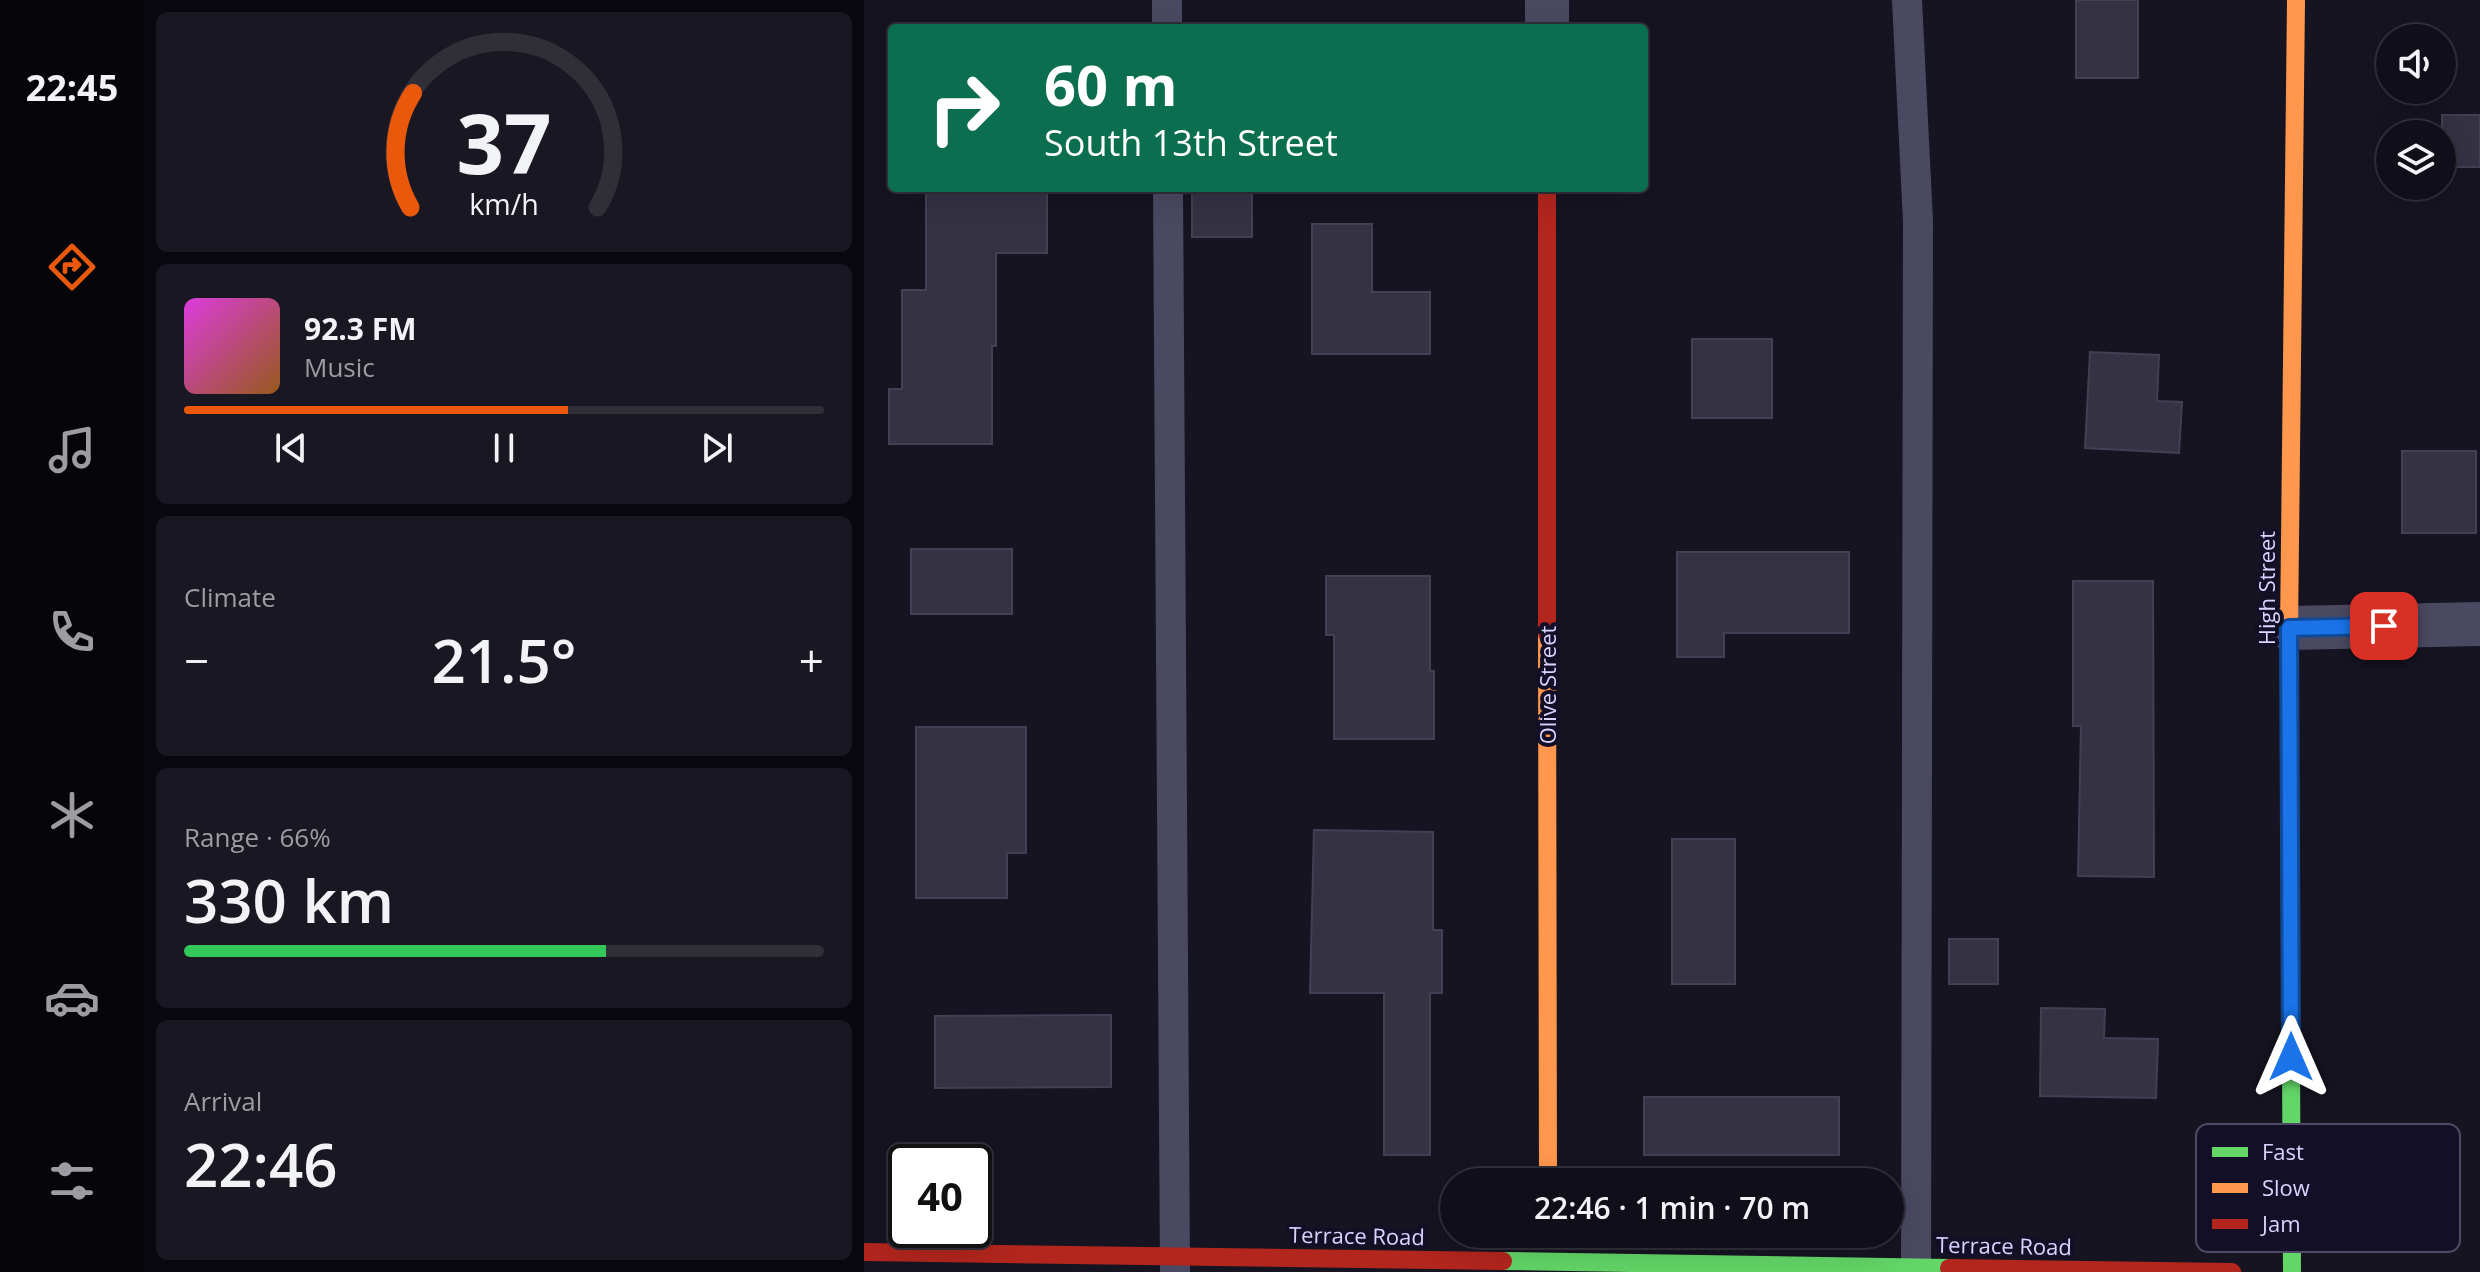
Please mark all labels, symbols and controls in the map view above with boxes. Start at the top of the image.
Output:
map controls [2376,24,2456,200]
button: sound [2376,24,2456,104]
text: 60 m [1044,46,1178,122]
icon: right [912,56,1016,160]
text: 22:45 [26,63,118,112]
text: 37 [456,85,552,198]
text: South 13th Street [1044,118,1338,167]
button: layers [2376,120,2456,200]
text: km/h [469,184,539,223]
icon: directions [44,239,100,295]
text: 92.3 FM [304,308,417,349]
text: Music [304,349,375,385]
icon: music [44,422,100,478]
icon: previous [269,426,313,470]
icon: pause [482,426,526,470]
icon: next [695,426,739,470]
street label: High Street [2251,531,2281,645]
text: Climate [184,579,276,615]
pin [2350,592,2418,660]
icon: phone [44,604,100,660]
icon: arrive [2362,604,2406,648]
text: 21.5° [431,619,577,701]
street label: Olive Street [1532,625,1562,744]
text: − [184,630,209,690]
text: + [799,630,824,690]
icon: climate [44,787,100,843]
text: Range · 66% [184,819,331,855]
text: 330 km [184,859,394,941]
icon: car [44,970,100,1026]
position arrow [2249,1015,2333,1099]
text: Arrival [184,1083,262,1119]
text: 22:46 [184,1123,338,1205]
legend [2196,1124,2460,1252]
text: Fast [2262,1136,2304,1166]
speed limit sign: 40 [888,1144,992,1248]
icon: filters [44,1153,100,1209]
text: Slow [2262,1172,2310,1202]
text: 22:46 · 1 min · 70 m [1534,1187,1810,1228]
text: Jam [2260,1208,2301,1238]
street label: Terrace Road [1289,1219,1425,1251]
street label: Terrace Road [1936,1229,2072,1261]

